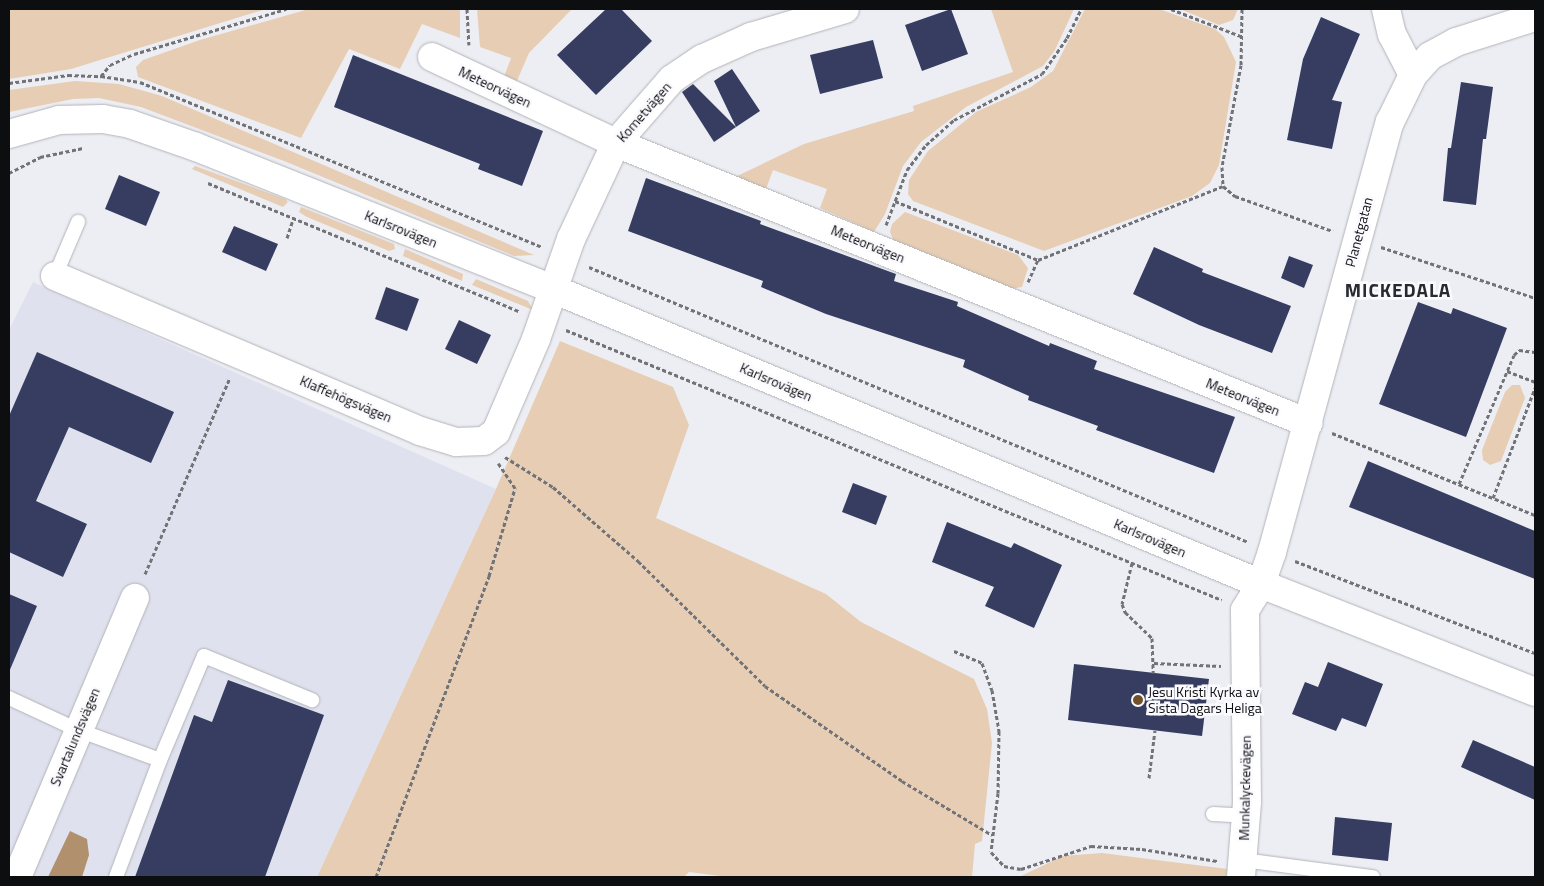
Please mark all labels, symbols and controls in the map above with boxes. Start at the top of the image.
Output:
street label: Meteorvägen [456,63,534,111]
street label: Kometvägen [613,78,675,146]
street label: Planetgatan [1342,195,1376,269]
street label: Karlsrovägen [362,207,440,251]
street label: Meteorvägen [829,222,907,266]
district label: MICKEDALA [1344,279,1452,301]
street label: Karlsrovägen [737,359,815,405]
street label: Klaffehögsvägen [297,372,395,426]
street label: Meteorvägen [1204,375,1282,419]
street label: Karlsrovägen [1111,515,1189,561]
place label: Jesu Kristi Kyrka av Sista Dagars Heliga [1148,684,1262,716]
street label: Svartalundsvägen [47,685,103,789]
marker: Jesu Kristi Kyrka av Sista Dagars Heliga [1132,694,1144,706]
street label: Munkalyckevägen [1236,735,1254,841]

